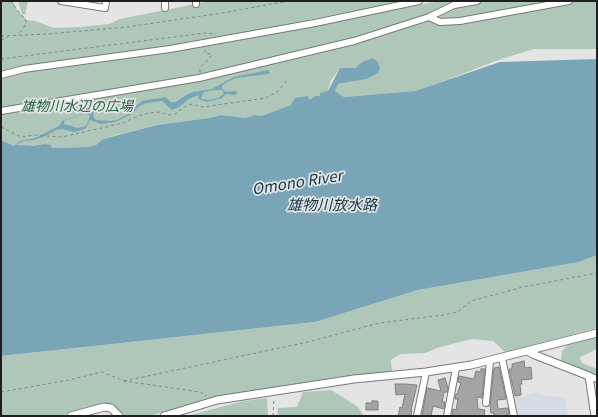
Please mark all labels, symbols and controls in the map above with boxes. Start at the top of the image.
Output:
park label: 雄物川水辺の広場 [21,98,133,114]
water label: Omono River [251,166,343,198]
water label: 雄物川放水路 [287,195,377,213]

